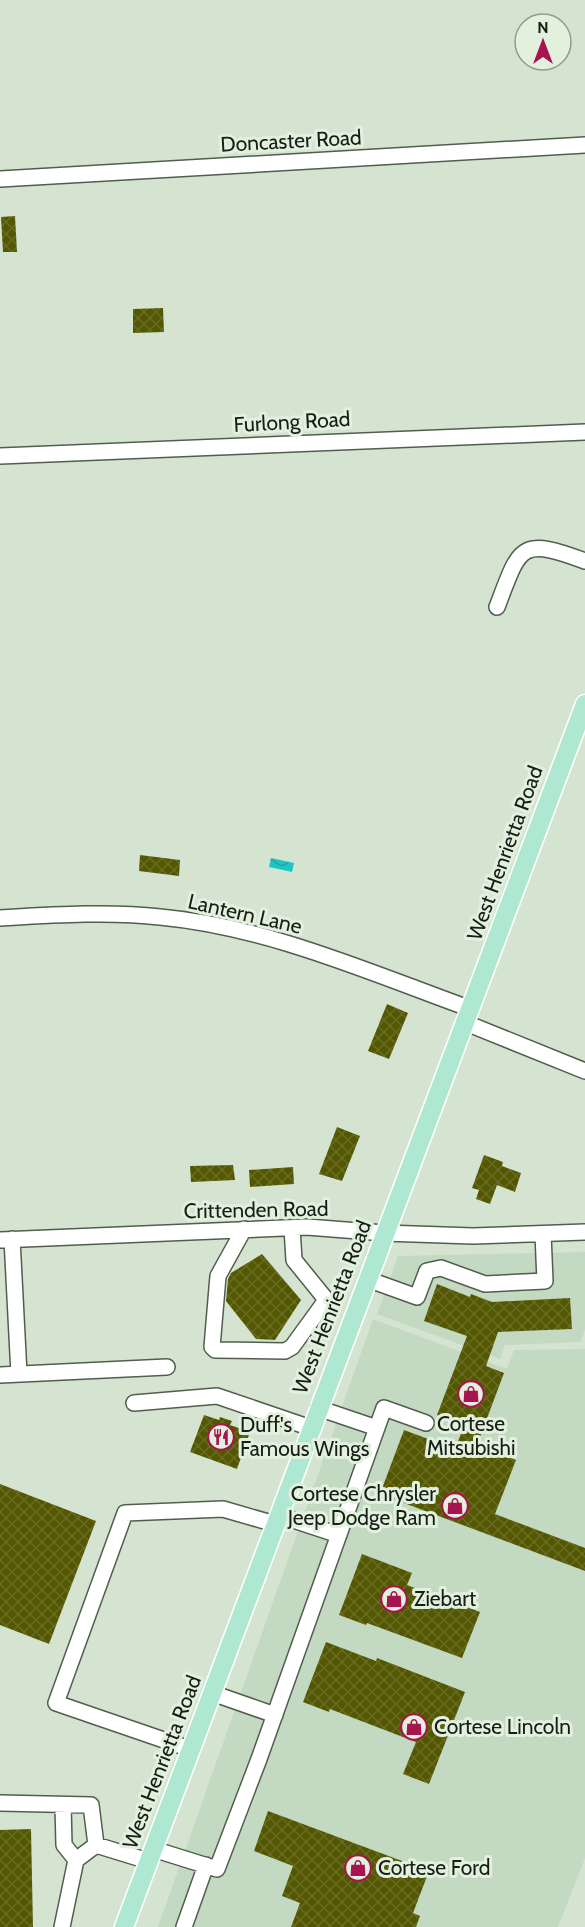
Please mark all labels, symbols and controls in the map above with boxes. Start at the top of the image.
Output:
north arrow [513,12,573,72]
text: N [537,18,549,37]
street label: Doncaster Road [220,124,362,157]
street label: Furlong Road [233,406,351,437]
street label: West Henrietta Road [461,762,548,943]
street label: Lantern Lane [186,888,305,939]
street label: Crittenden Road [183,1196,329,1223]
street label: West Henrietta Road [287,1217,376,1397]
shop icon: Cortese Mitsubishi [456,1379,486,1409]
place label: Cortese Mitsubishi [427,1411,515,1460]
place label: Duff's Famous Wings [240,1412,370,1461]
restaurant icon: Duff's Famous Wings [206,1422,236,1452]
place label: Cortese Chrysler Jeep Dodge Ram [287,1481,436,1530]
shop icon: Cortese Chrysler Jeep Dodge Ram [440,1491,470,1521]
shop icon: Ziebart [379,1584,409,1614]
place label: Ziebart [414,1586,476,1611]
street label: West Henrietta Road [117,1672,206,1852]
shop icon: Cortese Lincoln [399,1712,429,1742]
place label: Cortese Lincoln [434,1714,571,1739]
shop icon: Cortese Ford [343,1853,373,1883]
place label: Cortese Ford [378,1855,490,1880]

